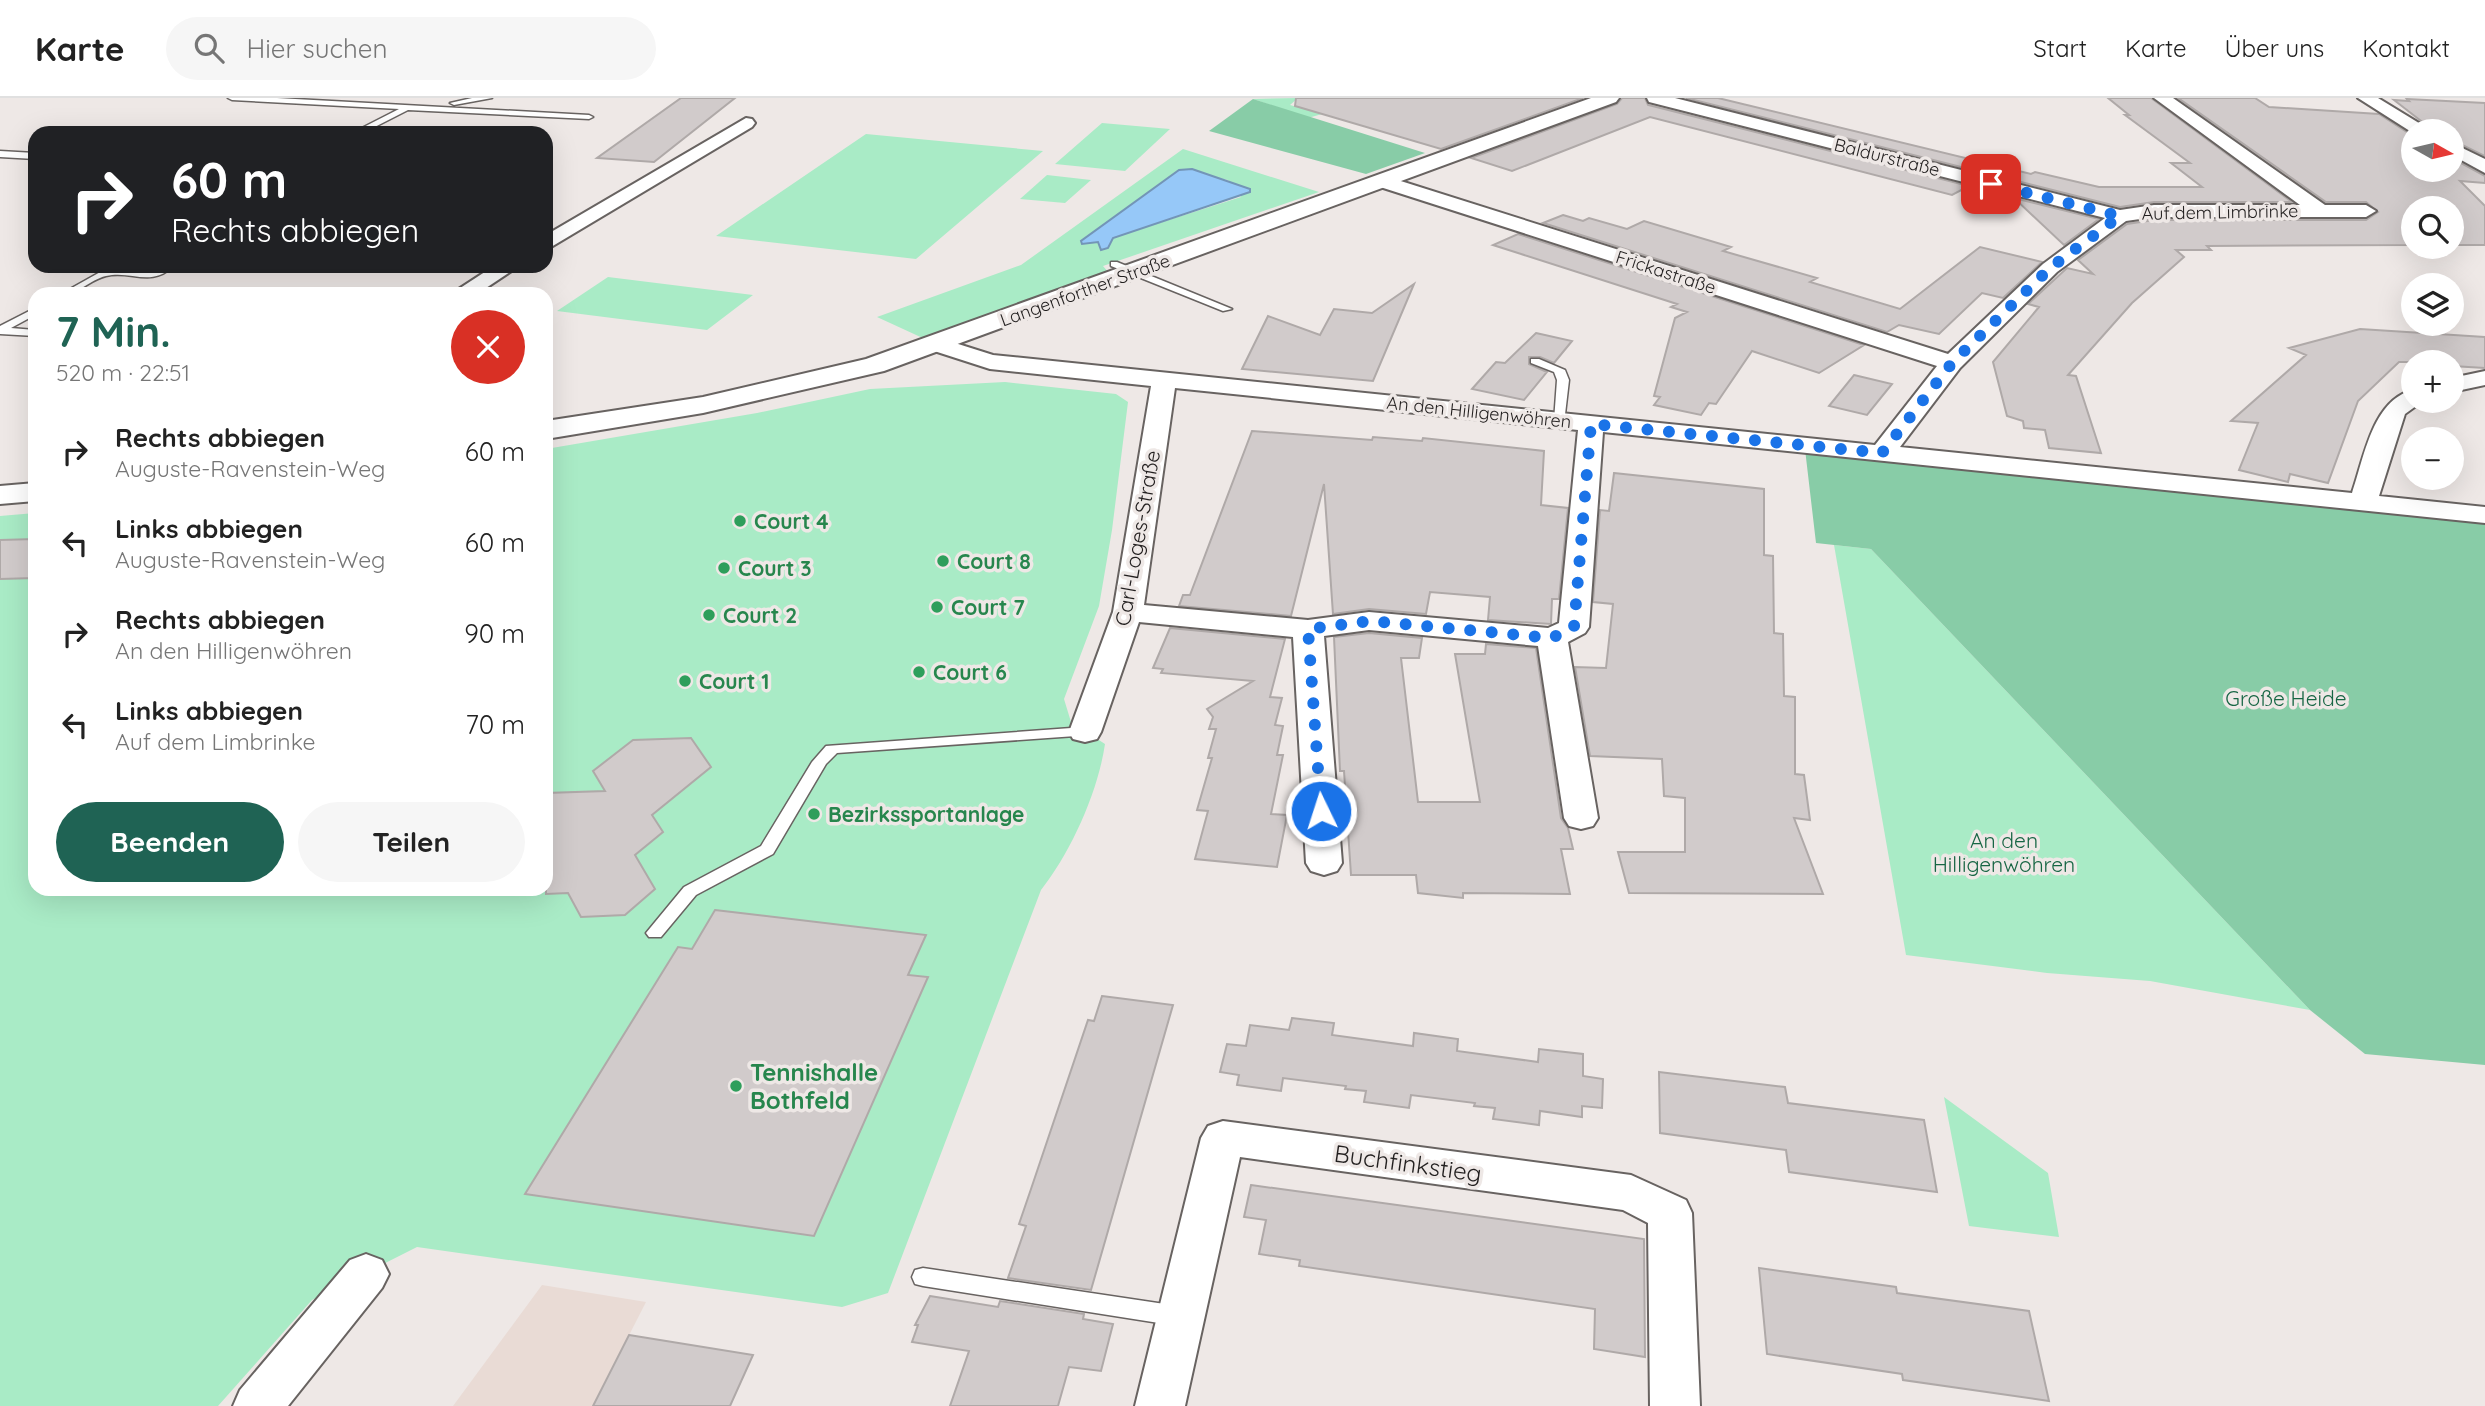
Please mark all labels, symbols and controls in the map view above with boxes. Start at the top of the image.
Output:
search box [166,17,656,80]
text: Karte [35,28,124,69]
icon: search [190,29,228,67]
text: Hier suchen [246,32,388,65]
text: Start [2033,33,2087,63]
text: Karte [2125,33,2186,63]
text: Über uns [2224,33,2324,63]
text: Kontakt [2362,33,2450,63]
north arrow [2401,119,2464,182]
map controls [2401,119,2464,490]
street label: Baldurstraße [1832,133,1942,181]
text: 60 m [171,149,287,210]
icon: right [56,154,147,245]
pin [1961,154,2021,214]
icon: arrive [1972,165,2010,203]
button: search [2401,196,2464,259]
street label: Auf dem Limbrinke [2141,199,2299,225]
text: Rechts abbiegen [171,210,419,250]
street label: Frickastraße [1613,245,1719,299]
street label: Langenforther Straße [997,249,1173,331]
button: layers [2401,273,2464,336]
text: 7 Min. [56,305,171,358]
button: close [451,310,525,384]
button: + [2401,350,2464,413]
text: 520 m · 22:51 [56,358,190,387]
street label: An den Hilligenwöhren [1386,391,1572,433]
text: Rechts abbiegen [115,421,325,454]
button: − [2401,427,2464,490]
icon: right [56,433,94,471]
text: 60 m [465,435,525,468]
street label: Carl-Loges-Straße [1109,448,1165,628]
text: Auguste-Ravenstein-Weg [115,454,385,483]
place label: Court 4 [754,508,829,534]
text: Links abbiegen [115,512,303,545]
marker: Court 4 [732,513,748,529]
icon: left [56,524,94,562]
text: 60 m [465,526,525,559]
text: Auguste-Ravenstein-Weg [115,545,385,574]
place label: Court 8 [957,548,1031,574]
marker: Court 8 [935,553,951,569]
place label: Court 3 [738,555,811,581]
marker: Court 3 [716,560,732,576]
place label: Court 7 [951,594,1025,620]
marker: Court 7 [929,599,945,615]
place label: Court 2 [723,602,797,628]
text: Rechts abbiegen [115,603,325,636]
marker: Court 2 [701,607,717,623]
icon: right [56,615,94,653]
text: 90 m [464,617,525,650]
text: An den Hilligenwöhren [115,636,352,665]
place label: Court 6 [933,659,1007,685]
marker: Court 6 [911,664,927,680]
place label: Court 1 [699,668,769,694]
marker: Court 1 [677,673,693,689]
park label: Große Heide [2225,685,2347,711]
text: Links abbiegen [115,694,303,727]
icon: left [56,706,94,744]
text: 70 m [465,708,525,741]
text: Auf dem Limbrinke [115,727,315,756]
position arrow [1284,774,1358,848]
place label: Bezirkssportanlage [828,801,1024,827]
button: Beenden [56,802,284,882]
button: Teilen [298,802,525,882]
marker: Bezirkssportanlage [806,806,822,822]
park label: An den Hilligenwöhren [1933,827,2075,877]
place label: Tennishalle Bothfeld [750,1057,878,1115]
marker: Tennishalle Bothfeld [728,1078,744,1094]
street label: Buchfinkstieg [1332,1138,1484,1188]

